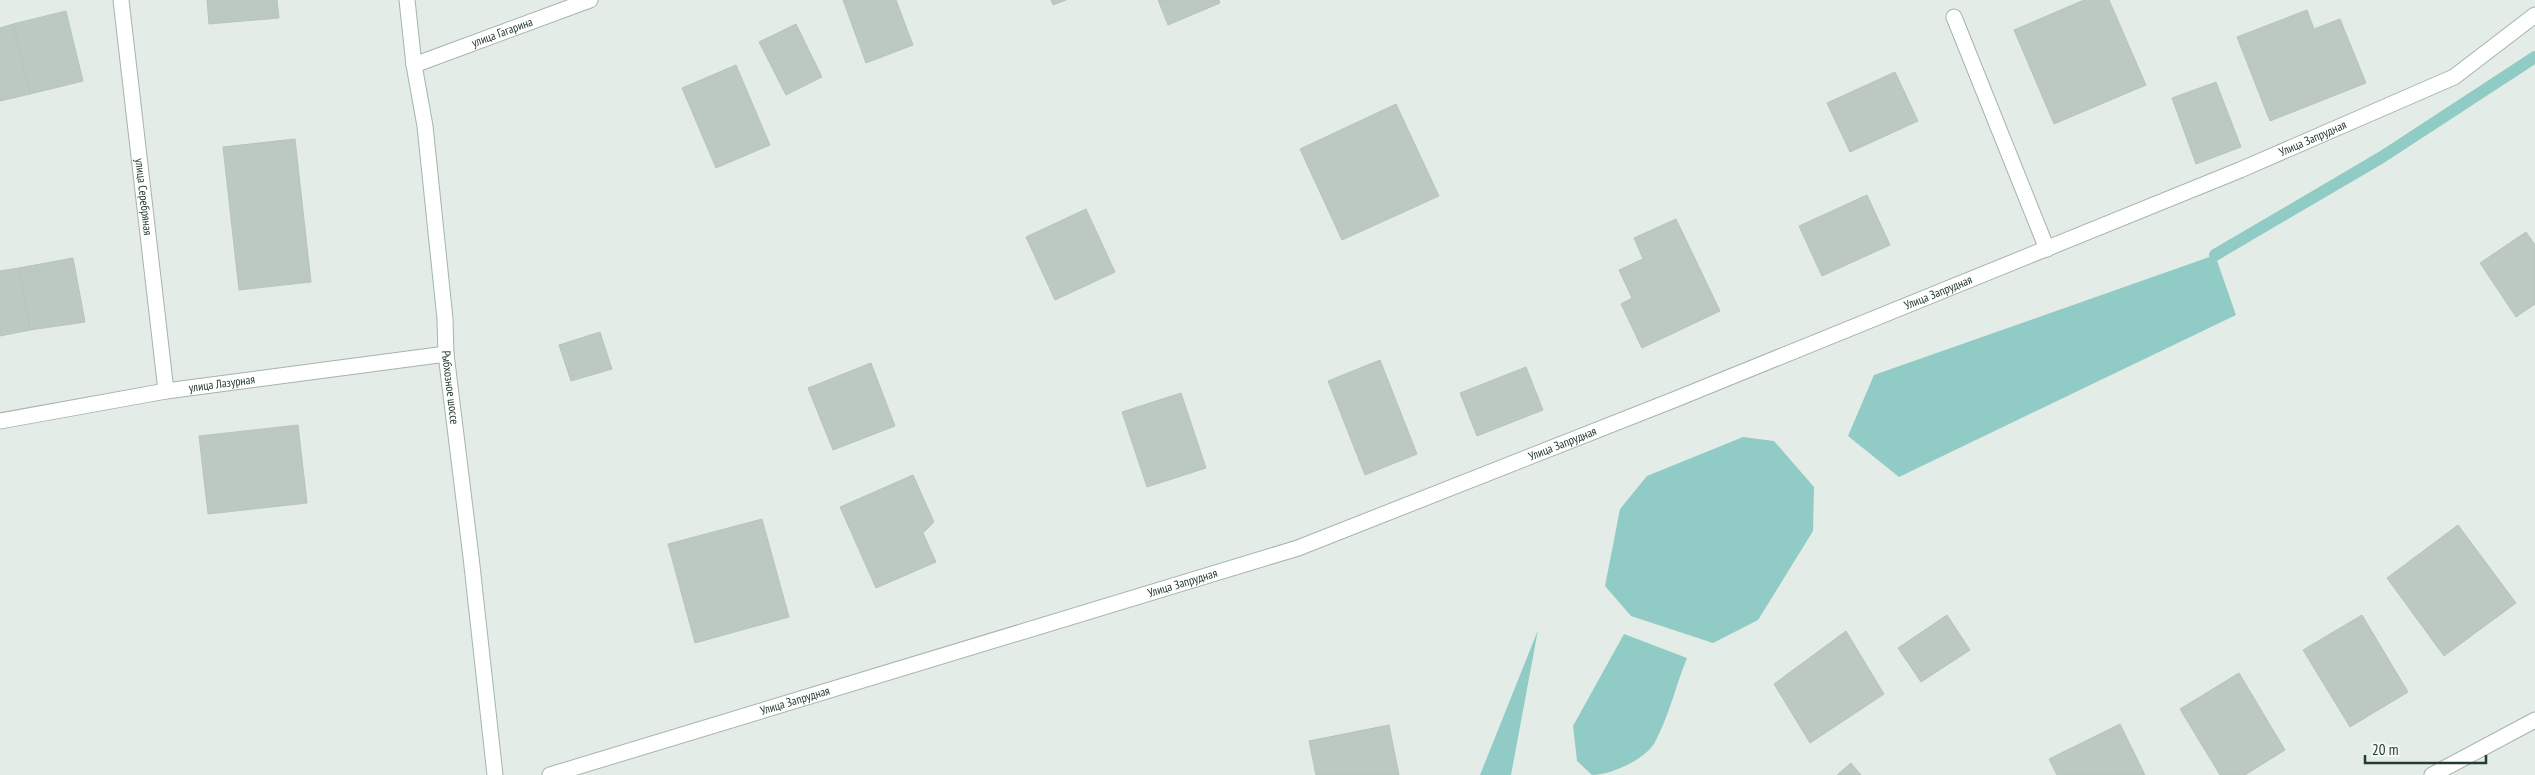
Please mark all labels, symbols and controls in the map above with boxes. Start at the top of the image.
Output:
street label: улица Гагарина [469,14,535,50]
street label: Улица Запрудная [2277,117,2349,159]
street label: улица Серебряная [132,157,156,236]
street label: Улица Запрудная [1902,271,1975,313]
street label: Рыбхозное шоссе [439,350,463,425]
street label: улица Лазурная [188,371,256,395]
street label: Улица Запрудная [1526,423,1599,463]
street label: Улица Запрудная [1146,565,1219,600]
street label: Улица Запрудная [758,682,832,718]
scale bar [2365,732,2486,764]
text: 20 m [2372,740,2398,759]

